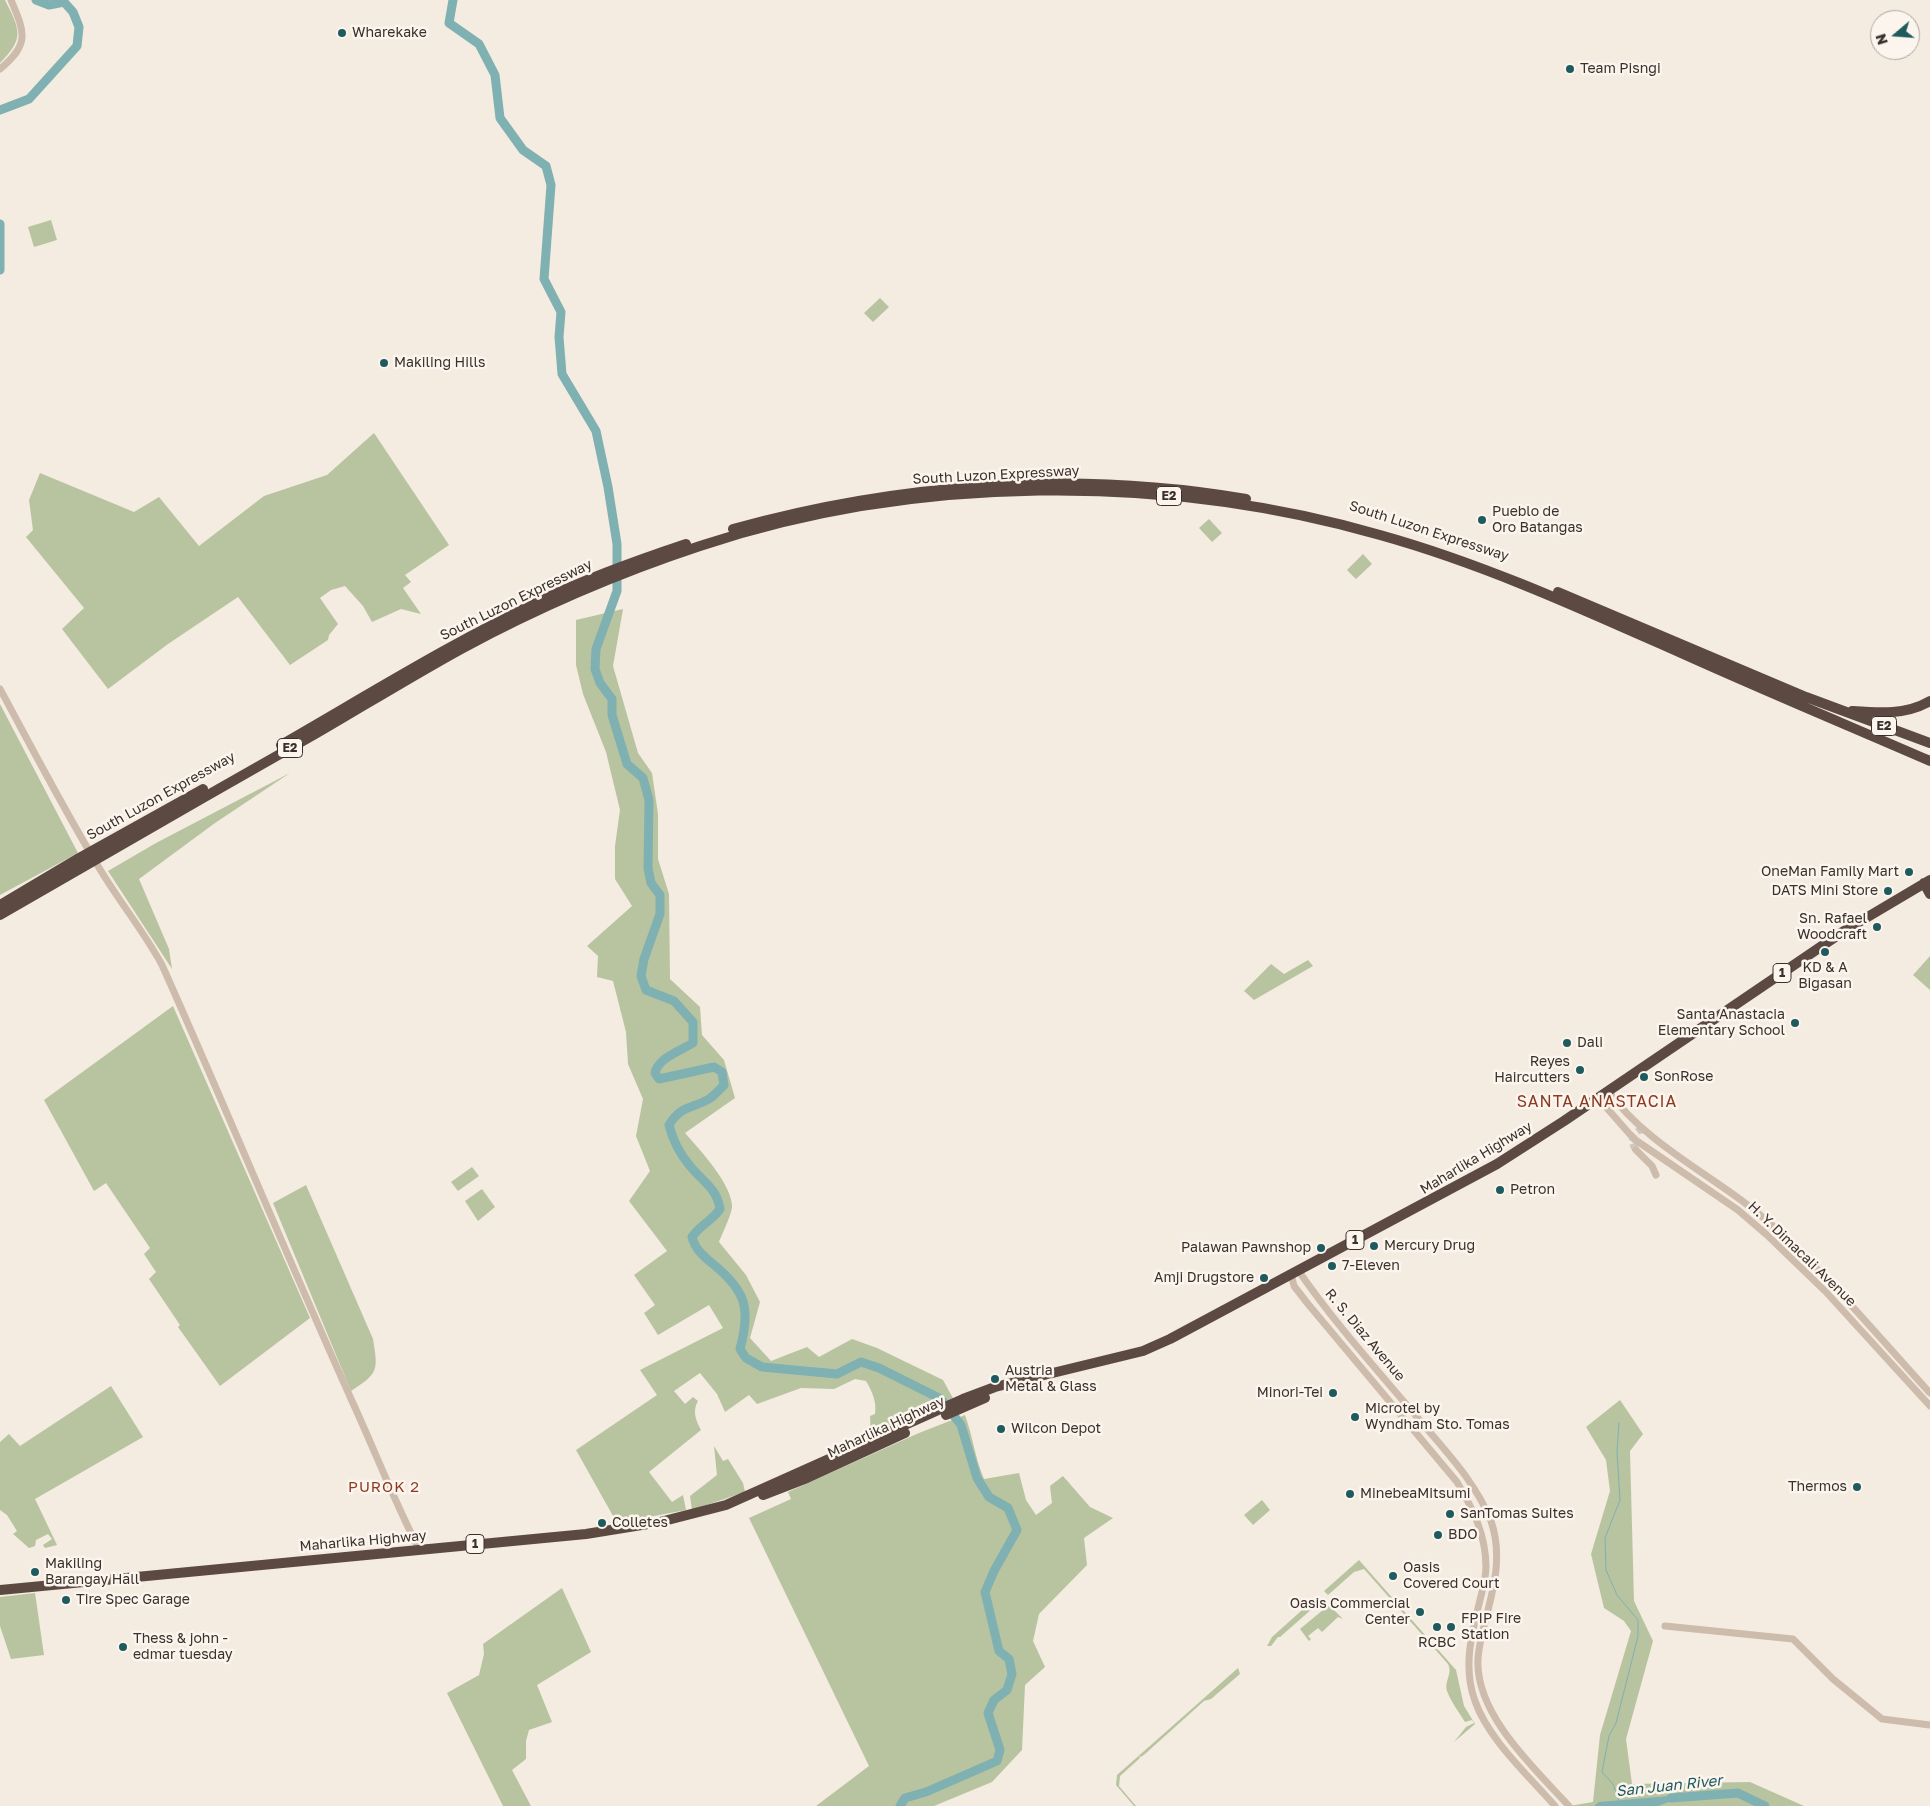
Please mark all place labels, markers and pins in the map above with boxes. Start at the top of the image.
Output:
place label: Wharekake [352,25,427,41]
marker: Wharekake [336,27,348,39]
place label: Team Pisngi [1580,61,1661,77]
marker: Team Pisngi [1564,63,1576,75]
place label: Makiling Hills [394,355,485,371]
marker: Makiling Hills [378,357,390,369]
place label: Pueblo de Oro Batangas [1492,504,1583,536]
marker: Pueblo de Oro Batangas [1476,514,1488,526]
place label: OneMan Family Mart [1761,864,1899,880]
marker: OneMan Family Mart [1903,866,1915,878]
place label: DATS Mini Store [1771,883,1878,899]
marker: DATS Mini Store [1882,885,1894,897]
place label: Sn. Rafael Woodcraft [1797,911,1867,944]
marker: Sn. Rafael Woodcraft [1871,921,1883,933]
marker: KD & A Bigasan [1819,946,1831,958]
place label: KD & A Bigasan [1798,960,1852,992]
place label: Santa Anastacia Elementary School [1658,1007,1785,1040]
marker: Santa Anastacia Elementary School [1789,1017,1801,1029]
place label: Dali [1577,1035,1603,1051]
marker: Dali [1561,1037,1573,1049]
place label: Reyes Haircutters [1494,1054,1570,1086]
marker: Reyes Haircutters [1574,1064,1586,1076]
place label: SonRose [1654,1069,1713,1085]
marker: SonRose [1638,1071,1650,1083]
place label: Petron [1510,1182,1555,1198]
marker: Petron [1494,1184,1506,1196]
place label: Mercury Drug [1384,1238,1475,1254]
place label: Palawan Pawnshop [1181,1240,1311,1256]
marker: Mercury Drug [1368,1240,1380,1252]
marker: Palawan Pawnshop [1315,1242,1327,1254]
place label: 7-Eleven [1342,1258,1400,1274]
marker: 7-Eleven [1326,1260,1338,1272]
place label: Amji Drugstore [1154,1270,1254,1286]
marker: Amji Drugstore [1258,1272,1270,1284]
place label: Austria Metal & Glass [1005,1363,1097,1395]
marker: Austria Metal & Glass [989,1373,1001,1385]
place label: Minori-Tei [1257,1385,1323,1401]
marker: Minori-Tei [1327,1387,1339,1399]
place label: Microtel by Wyndham Sto. Tomas [1365,1401,1510,1434]
marker: Microtel by Wyndham Sto. Tomas [1349,1411,1361,1423]
place label: Wilcon Depot [1011,1421,1101,1437]
marker: Wilcon Depot [995,1423,1007,1435]
place label: Thermos [1788,1479,1847,1495]
marker: Thermos [1851,1481,1863,1493]
place label: MinebeaMitsumi [1360,1486,1471,1502]
marker: MinebeaMitsumi [1344,1488,1356,1500]
place label: SanTomas Suites [1460,1506,1574,1522]
marker: SanTomas Suites [1444,1508,1456,1520]
place label: Colletes [612,1515,668,1531]
marker: Colletes [596,1517,608,1529]
place label: BDO [1448,1527,1478,1543]
marker: BDO [1432,1529,1444,1541]
place label: Makiling Barangay Hall [45,1556,139,1588]
place label: Oasis Covered Court [1403,1560,1500,1592]
marker: Makiling Barangay Hall [29,1566,41,1578]
marker: Oasis Covered Court [1387,1570,1399,1582]
place label: Tire Spec Garage [76,1592,190,1608]
marker: Tire Spec Garage [60,1594,72,1606]
place label: Oasis Commercial Center [1290,1596,1410,1628]
marker: Oasis Commercial Center [1414,1606,1426,1618]
place label: FPIP Fire Station [1461,1611,1521,1644]
marker: RCBC [1431,1621,1443,1633]
marker: FPIP Fire Station [1445,1621,1457,1633]
place label: Thess & john - edmar tuesday [133,1631,233,1664]
place label: RCBC [1418,1635,1456,1651]
marker: Thess & john - edmar tuesday [117,1641,129,1653]

